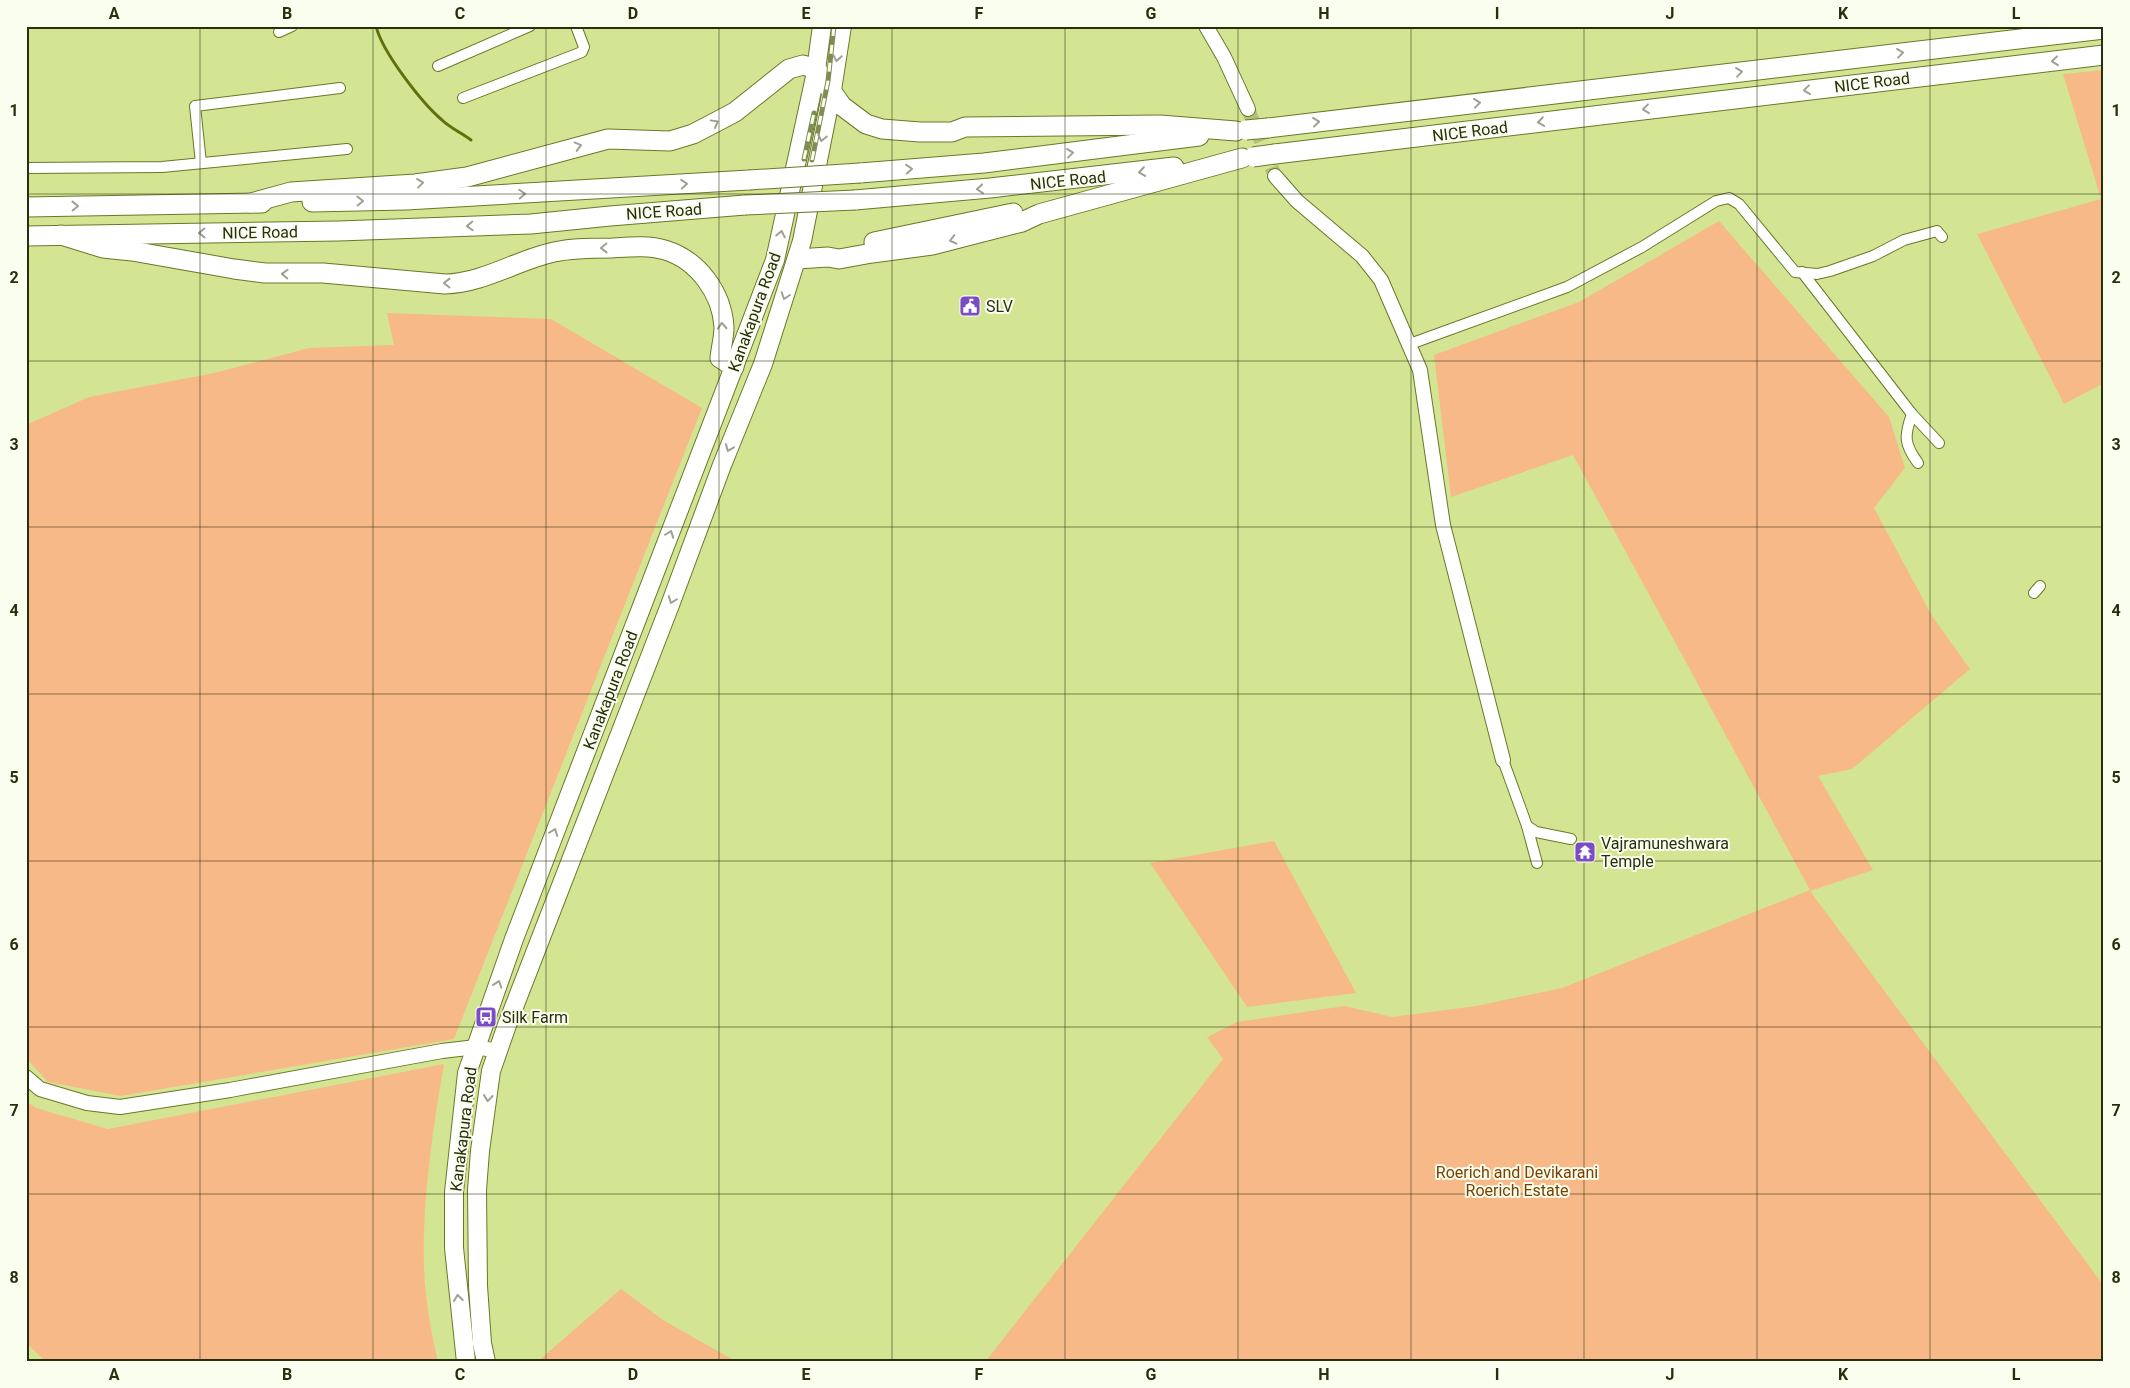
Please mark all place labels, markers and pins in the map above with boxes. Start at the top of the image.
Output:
public building icon: SLV [958,294,982,318]
place label: SLV [986,297,1013,316]
place label: Vajramuneshwara Temple [1601,834,1729,871]
temple icon: Vajramuneshwara Temple [1573,840,1597,864]
bus stop icon: Silk Farm [474,1005,498,1029]
place label: Silk Farm [502,1008,568,1027]

